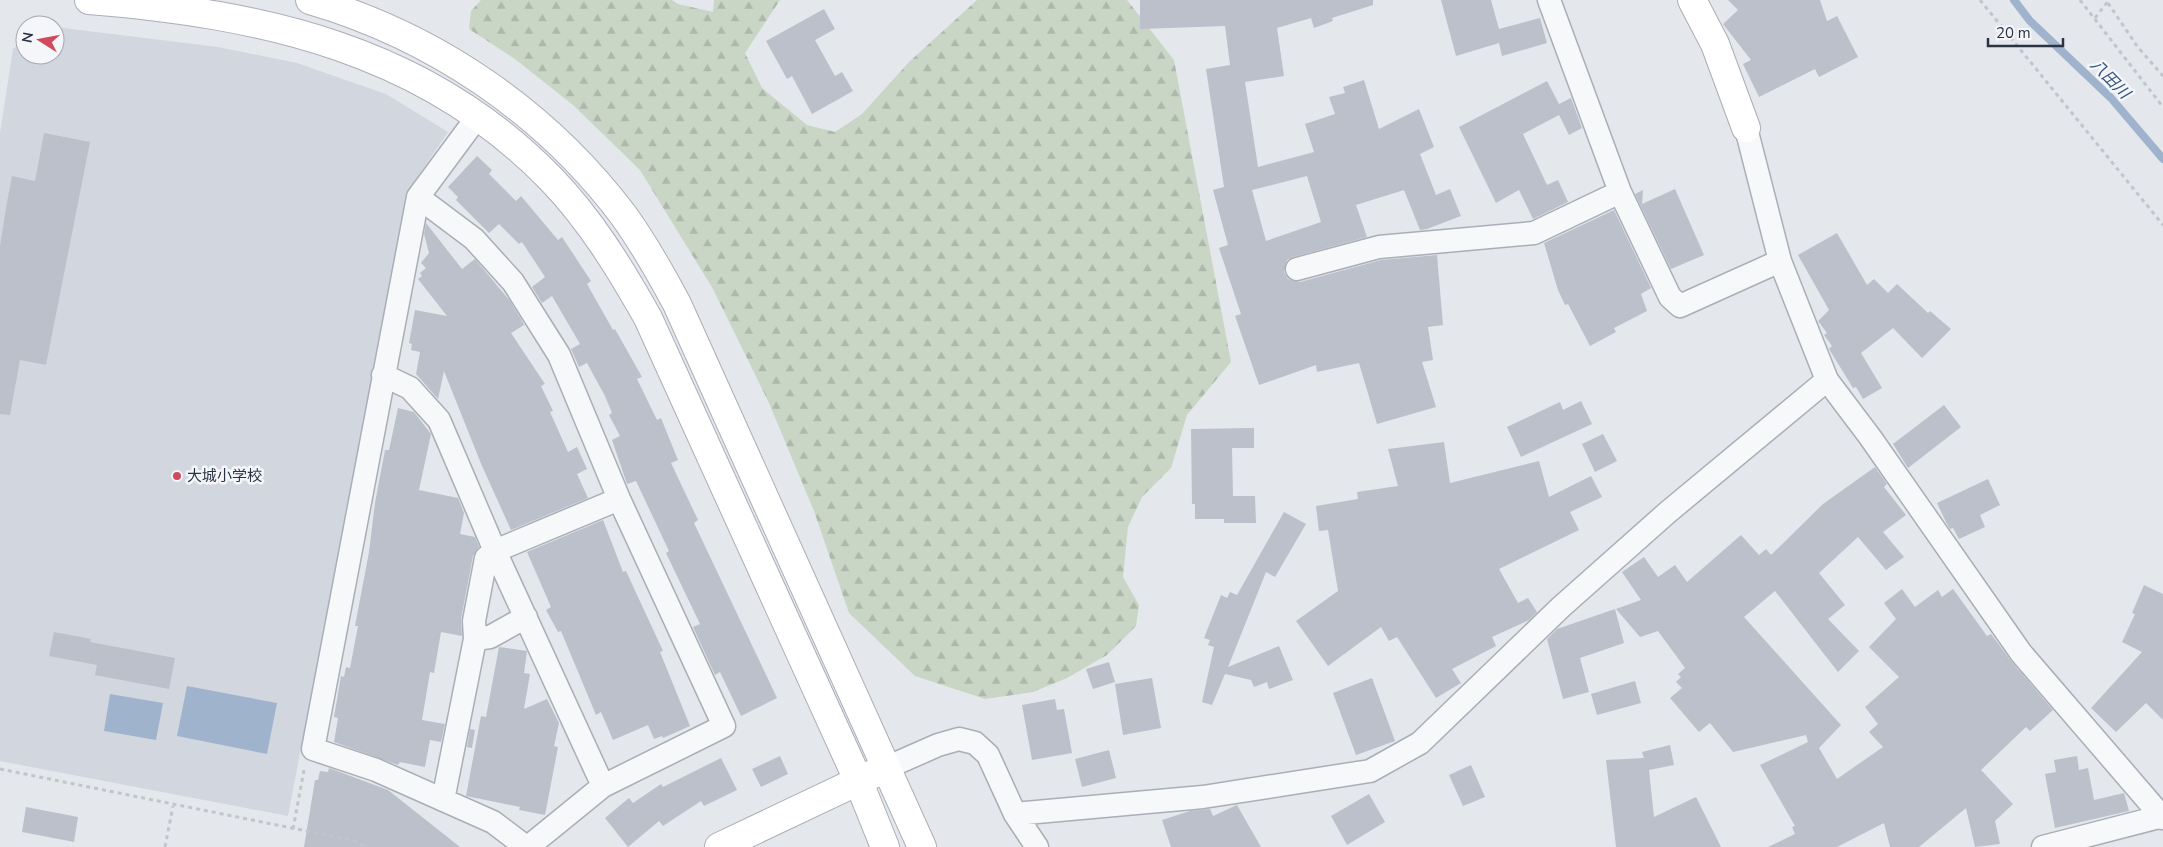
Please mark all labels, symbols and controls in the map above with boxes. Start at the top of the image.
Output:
north arrow [15,15,65,65]
scale bar [1988,15,2063,47]
text: 20 m [1996,23,2031,43]
text: N [17,31,38,45]
water label: 八田川 [2085,54,2136,105]
place label: 大城小学校 [187,466,262,486]
marker: 大城小学校 [171,470,183,482]

